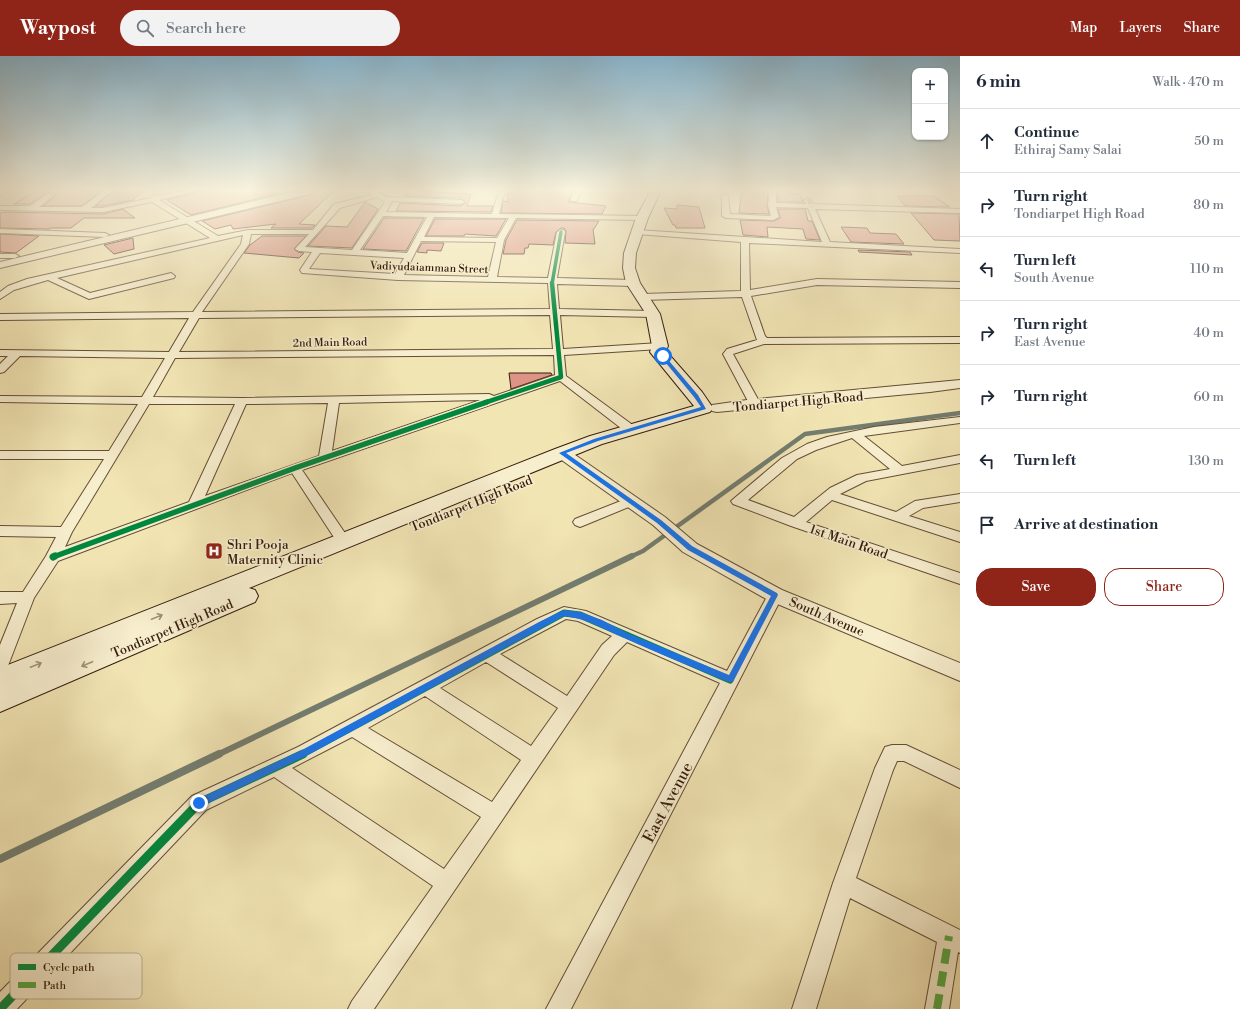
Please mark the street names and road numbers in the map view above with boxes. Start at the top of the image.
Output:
street label: Vadiyudaiamman Street [368,259,489,277]
street label: 2nd Main Road [293,335,368,351]
street label: Tondiarpet High Road [732,388,864,416]
street label: Tondiarpet High Road [408,472,535,536]
street label: 1st Main Road [807,521,890,563]
street label: South Avenue [787,594,867,640]
street label: Tondiarpet High Road [109,596,236,662]
street label: East Avenue [638,759,697,846]

